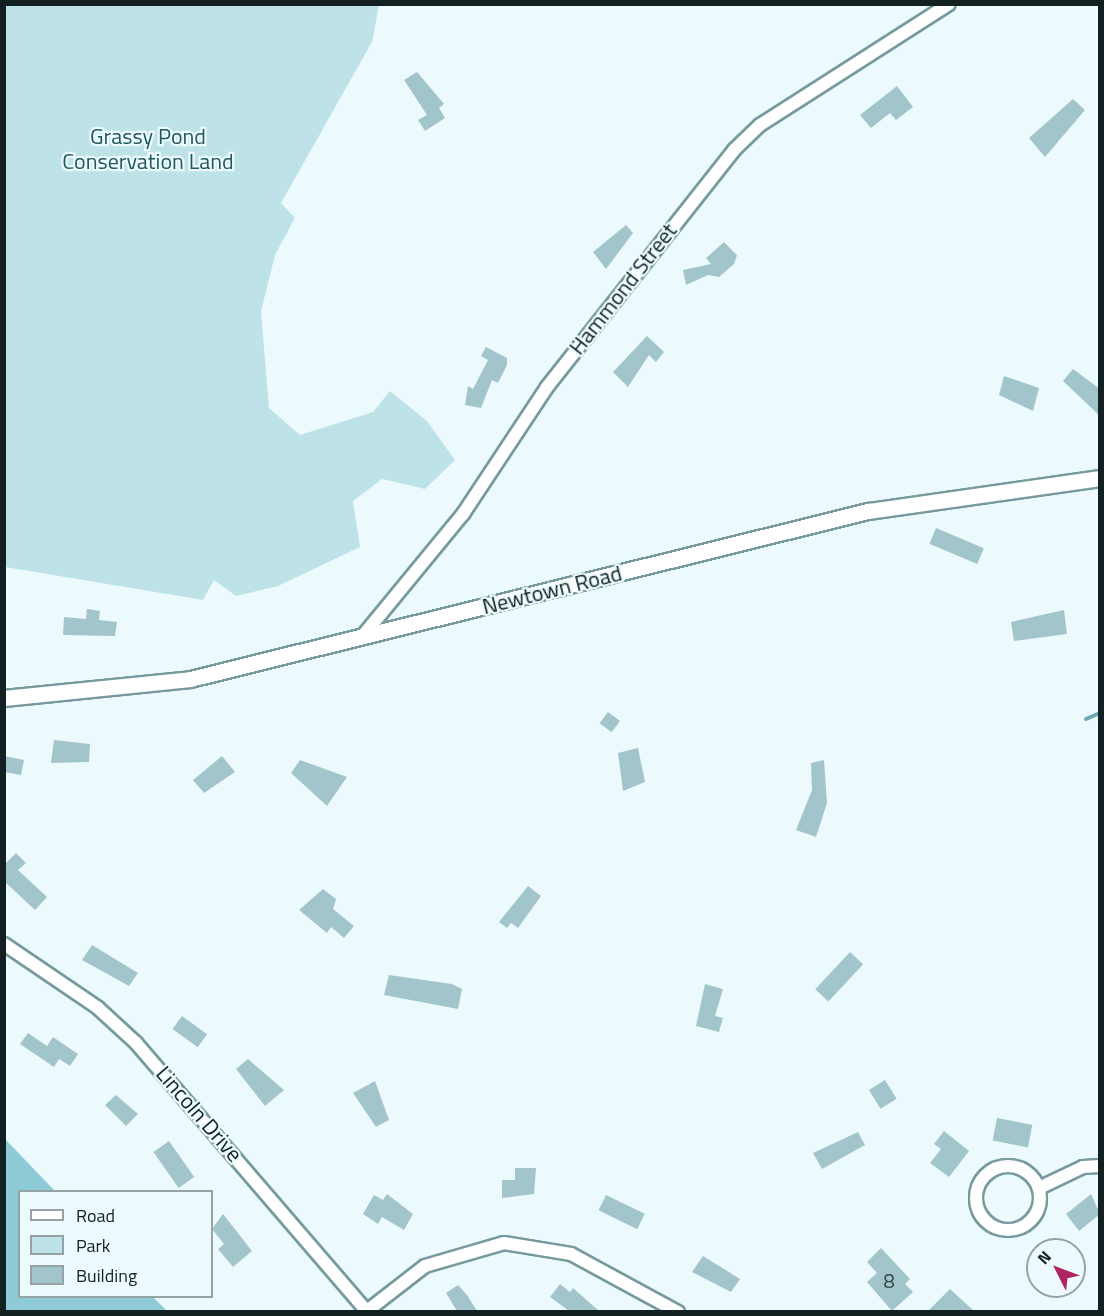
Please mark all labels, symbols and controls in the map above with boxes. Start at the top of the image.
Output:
park label: Grassy Pond Conservation Land [62,123,234,174]
street label: Hammond Street [564,218,682,360]
street label: Newtown Road [480,560,624,620]
street label: Lincoln Drive [150,1061,248,1167]
legend [18,1190,213,1298]
text: Road [76,1202,115,1229]
text: Park [76,1232,110,1259]
north arrow [1026,1238,1086,1298]
text: N [1031,1245,1057,1269]
text: Building [76,1262,137,1289]
house number: 8 [883,1268,895,1292]

